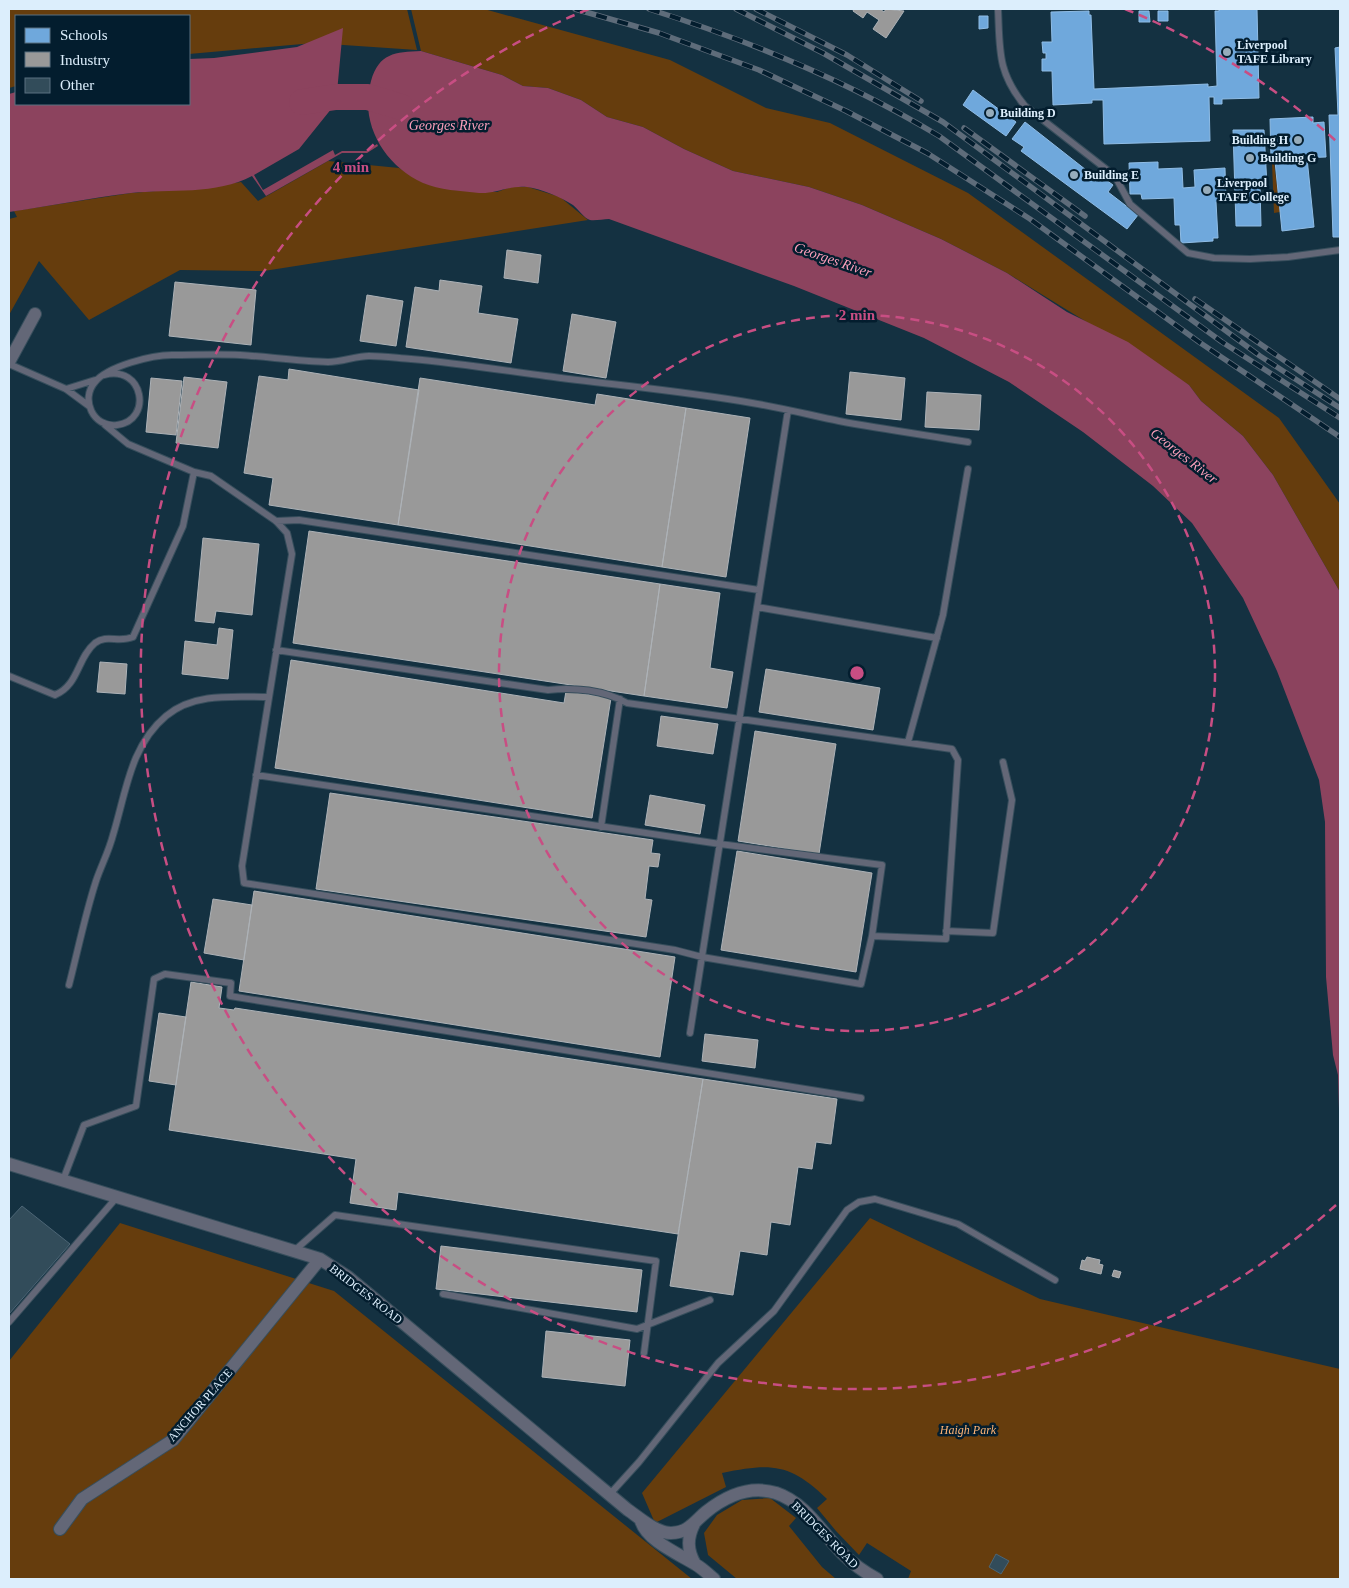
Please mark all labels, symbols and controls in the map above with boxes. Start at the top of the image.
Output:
legend [15,15,190,105]
text: Schools [60,27,108,43]
place label: Liverpool TAFE Library [1237,38,1312,66]
marker: Liverpool TAFE Library [1221,46,1233,58]
text: Industry [60,52,110,68]
text: Other [60,77,94,93]
place label: Building D [1000,106,1056,120]
marker: Building D [984,107,996,119]
water label: Georges River [409,118,490,133]
place label: Building H [1232,133,1289,147]
marker: Building H [1292,134,1304,146]
place label: Building G [1260,151,1316,165]
marker: Building G [1244,152,1256,164]
text: 4 min [333,159,370,175]
place label: Building E [1084,168,1139,182]
marker: Building E [1068,169,1080,181]
place label: Liverpool TAFE College [1217,176,1290,204]
marker: Liverpool TAFE College [1201,184,1213,196]
water label: Georges River [792,240,874,280]
text: 2 min [839,307,876,323]
water label: Georges River [1148,425,1221,487]
centre of rings [848,664,866,682]
street label: BRIDGES ROAD [327,1261,405,1327]
street label: ANCHOR PLACE [165,1366,235,1444]
park label: Haigh Park [939,1423,997,1437]
street label: BRIDGES ROAD [789,1499,861,1571]

